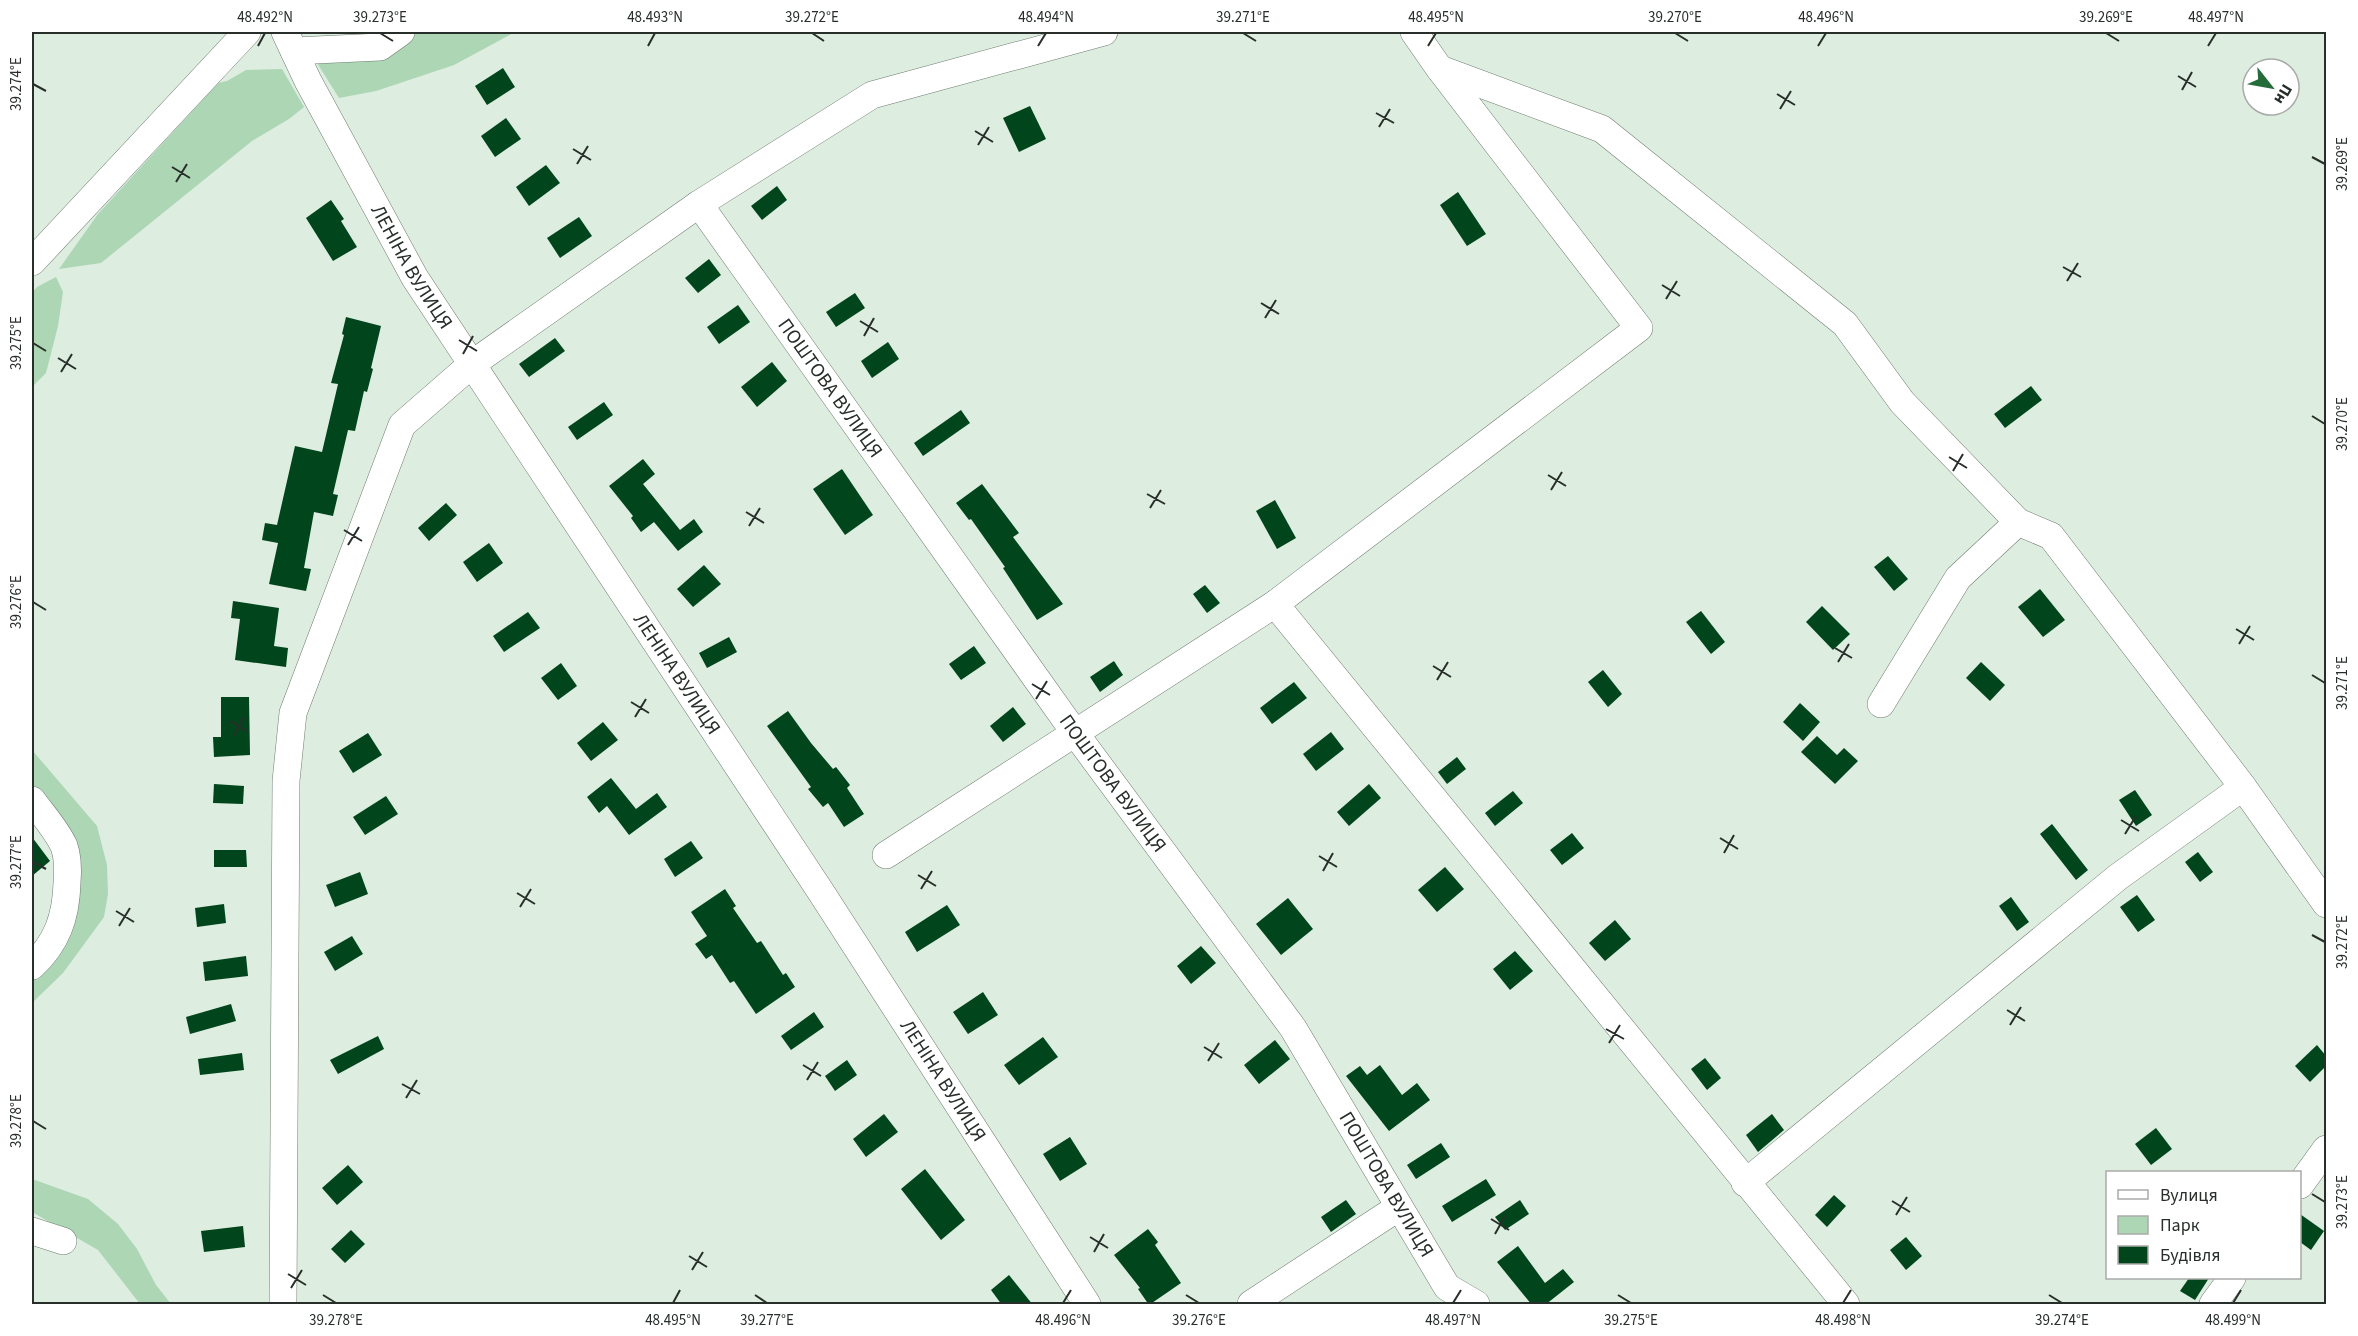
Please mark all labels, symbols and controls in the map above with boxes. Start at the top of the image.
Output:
text: 48.492°N [237,7,293,28]
text: 39.273°E [353,7,407,28]
text: 48.493°N [627,7,683,28]
text: 39.272°E [785,7,839,28]
text: 48.494°N [1018,7,1074,28]
text: 39.271°E [1216,7,1270,28]
text: 48.495°N [1408,7,1464,28]
text: 39.270°E [1648,7,1702,28]
text: 48.496°N [1798,7,1854,28]
text: 39.269°E [2079,7,2133,28]
text: 48.497°N [2188,7,2244,28]
text: 39.274°E [6,57,27,111]
north arrow [2241,57,2301,117]
text: Пн [2268,80,2298,108]
text: 39.269°E [2332,137,2353,191]
street label: ЛЕНІНА ВУЛИЦЯ [364,200,459,335]
street label: ПОШТОВА ВУЛИЦЯ [771,313,889,464]
text: 39.275°E [6,316,27,370]
text: 39.270°E [2332,397,2353,451]
text: 39.276°E [6,575,27,629]
street label: ЛЕНІНА ВУЛИЦЯ [626,608,727,740]
text: 39.271°E [2332,656,2353,710]
street label: ПОШТОВА ВУЛИЦЯ [1052,709,1173,858]
text: 39.277°E [6,835,27,889]
text: 39.272°E [2332,915,2353,969]
street label: ЛЕНІНА ВУЛИЦЯ [893,1014,993,1147]
text: 39.278°E [6,1094,27,1148]
street label: ПОШТОВА ВУЛИЦЯ [1332,1107,1440,1263]
legend [2106,1171,2301,1279]
text: 39.273°E [2332,1175,2353,1229]
text: Вулиця [2160,1183,2218,1208]
text: Парк [2160,1213,2200,1238]
text: Будівля [2160,1243,2220,1268]
text: 39.278°E [309,1310,363,1331]
text: 48.495°N [645,1310,701,1331]
text: 39.277°E [740,1310,794,1331]
text: 48.496°N [1035,1310,1091,1331]
text: 39.276°E [1172,1310,1226,1331]
text: 48.497°N [1425,1310,1481,1331]
text: 39.275°E [1604,1310,1658,1331]
text: 48.498°N [1815,1310,1871,1331]
text: 39.274°E [2035,1310,2089,1331]
text: 48.499°N [2205,1310,2261,1331]

